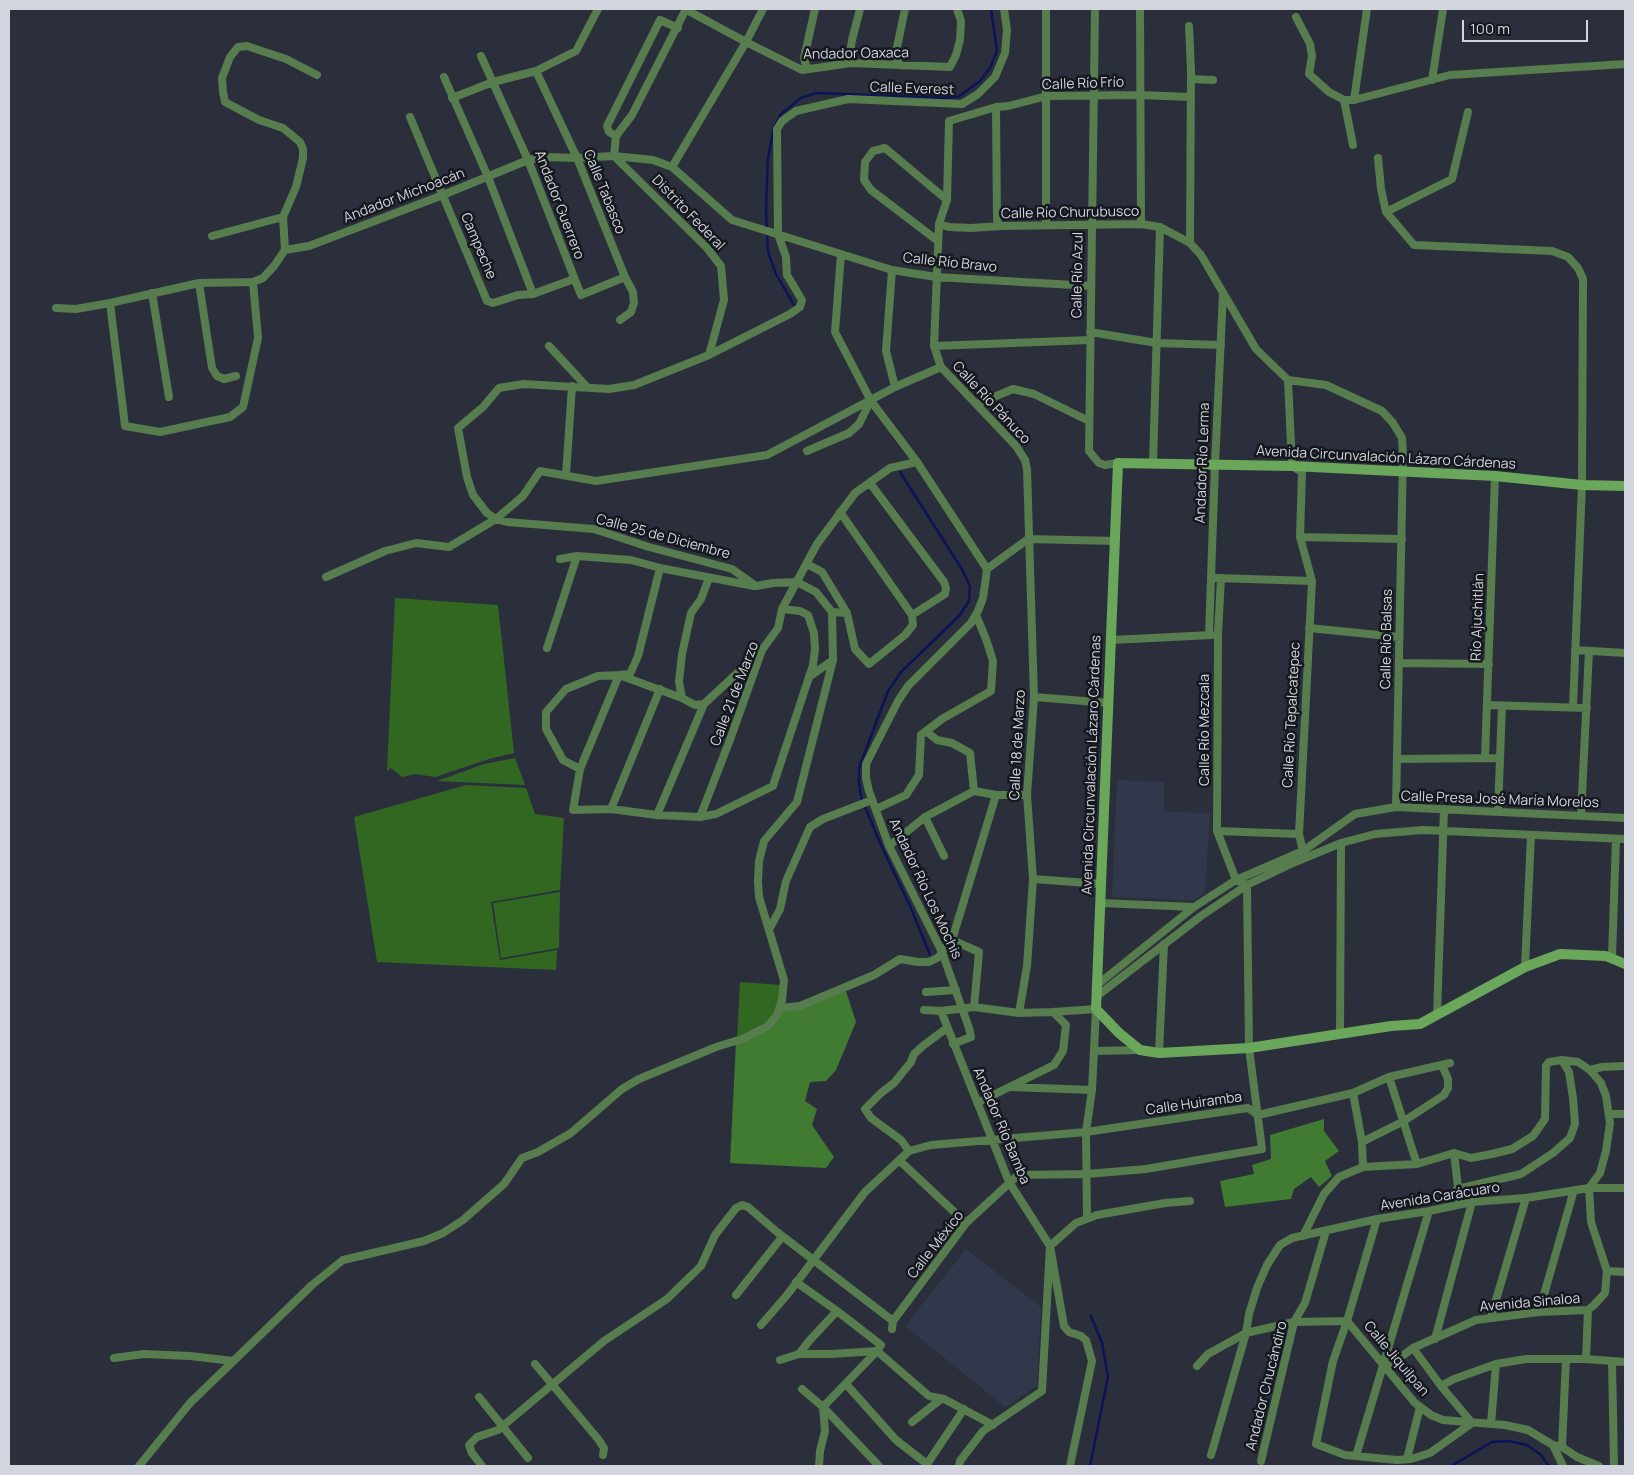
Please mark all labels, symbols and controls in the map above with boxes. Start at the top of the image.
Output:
scale bar [1464,10,1590,42]
text: 100 m [1470,18,1510,39]
street label: Andador Oaxaca [803,45,909,63]
street label: Calle Río Frío [1042,74,1124,94]
street label: Calle Everest [870,79,954,99]
street label: Calle Tabasco [579,147,629,237]
street label: Andador Guerrero [530,148,588,262]
street label: Andador Michoacán [341,165,467,227]
street label: Distrito Federal [648,172,728,254]
street label: Calle Río Churubusco [1001,203,1139,223]
street label: Campeche [457,210,499,282]
street label: Calle Río Azul [1069,232,1087,318]
street label: Calle Río Bravo [902,250,998,276]
street label: Calle Río Pánuco [948,358,1034,448]
street label: Andador Río Lerma [1192,402,1214,524]
street label: Avenida Circunvalación Lázaro Cárdenas [1256,443,1516,473]
street label: Calle 25 de Diciembre [594,511,732,563]
street label: Río Ajuchitlán [1468,573,1488,661]
street label: Calle Río Balsas [1378,589,1396,689]
street label: Avenida Circunvalación Lázaro Cárdenas [1079,635,1105,895]
street label: Calle 21 de Marzo [707,639,763,749]
street label: Calle Río Tepalcatepec [1280,642,1304,788]
street label: Calle Río Mezcala [1197,674,1213,786]
street label: Calle 18 de Marzo [1007,689,1029,801]
street label: Calle Presa José María Morelos [1401,788,1599,812]
street label: Andador Río Los Mochis [885,816,965,962]
street label: Andador Río Bamba [969,1065,1033,1187]
street label: Calle Huiramba [1145,1089,1243,1119]
street label: Avenida Carácuaro [1379,1179,1501,1215]
street label: Calle México [904,1208,968,1282]
street label: Avenida Sinaloa [1479,1290,1581,1316]
street label: Calle Jiquilpan [1360,1318,1432,1400]
street label: Andador Chucándiro [1243,1320,1291,1452]

